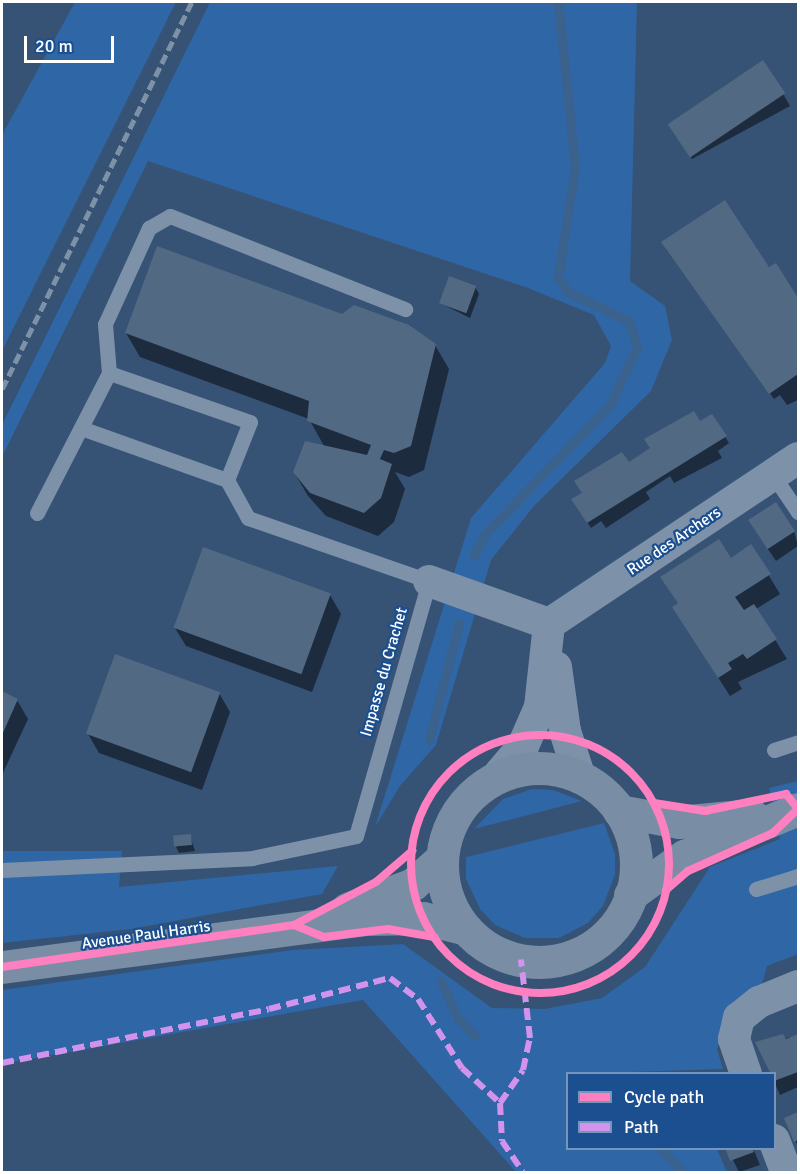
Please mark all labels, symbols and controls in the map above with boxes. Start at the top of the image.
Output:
scale bar [27,24,117,62]
text: 20 m [35,35,73,57]
street label: Rue des Archers [623,503,725,579]
street label: Impasse du Crachet [356,605,412,739]
street label: Avenue Paul Harris [80,916,212,954]
legend [566,1072,776,1150]
text: Cycle path [624,1086,704,1108]
text: Path [624,1116,659,1138]

